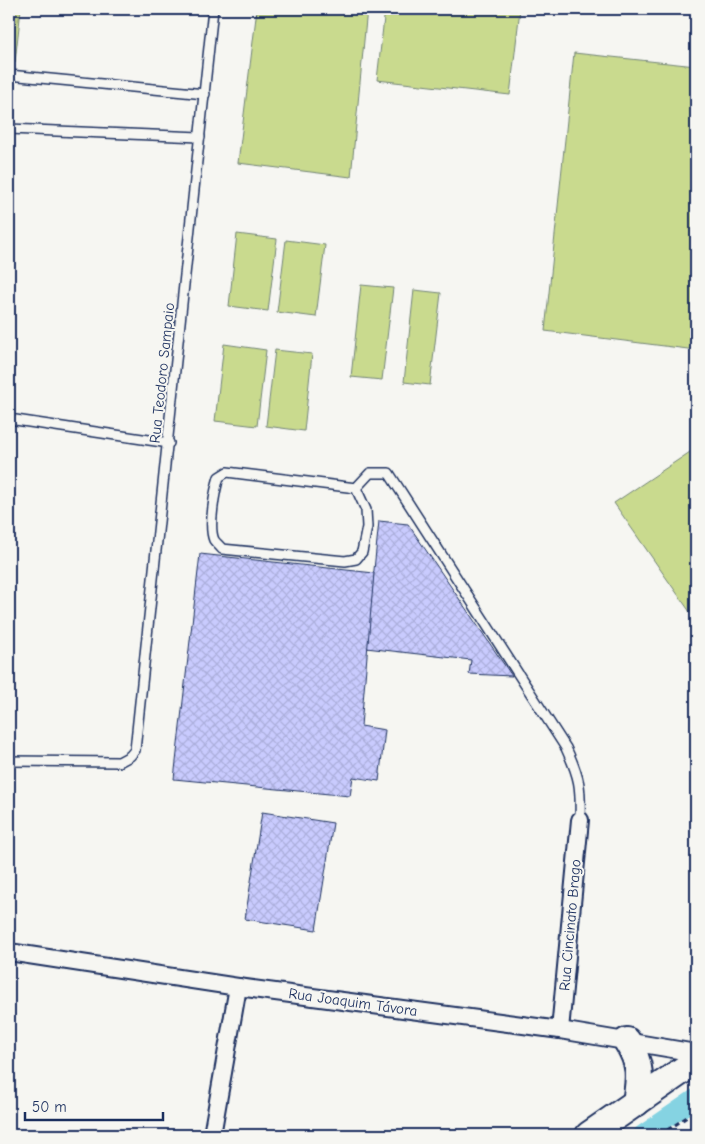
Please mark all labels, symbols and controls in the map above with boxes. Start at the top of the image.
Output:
street label: Rua Teodoro Sampaio [146,302,178,444]
street label: Rua Cincinato Brago [555,858,585,992]
street label: Rua Joaquim Távora [287,984,419,1020]
scale bar [25,1089,162,1121]
text: 50 m [32,1098,67,1116]

